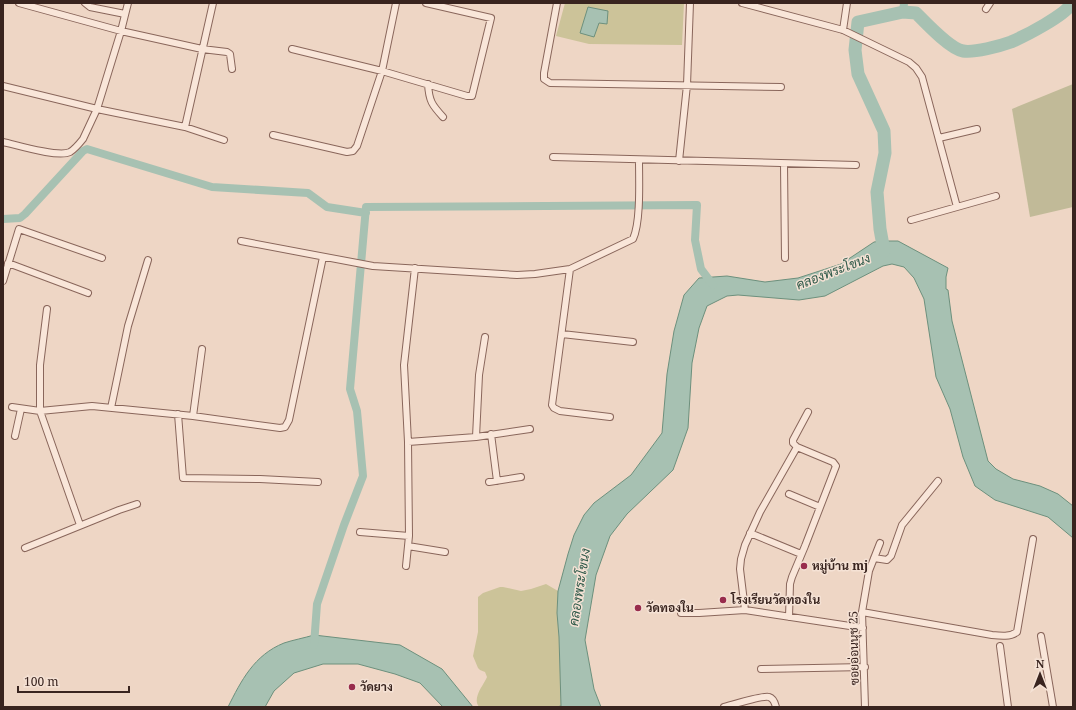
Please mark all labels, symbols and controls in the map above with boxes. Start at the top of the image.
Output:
water label: คลองพระโขนง [793,249,873,293]
water label: คลองพระโขนง [564,547,594,627]
place label: หมู่บ้าน mj [812,557,868,574]
marker: หมู่บ้าน mj [799,561,809,571]
place label: โรงเรียนวัดทองใน [730,591,820,608]
marker: โรงเรียนวัดทองใน [718,595,728,605]
place label: วัดทองใน [646,599,694,616]
marker: วัดทองใน [633,603,643,613]
street label: ซอยอ่อนนุช 25 [844,611,864,685]
north arrow [1020,654,1060,694]
text: N [1036,656,1045,671]
scale bar [18,668,129,694]
text: 100 m [24,673,59,690]
place label: วัดยาง [360,678,393,695]
marker: วัดยาง [347,682,357,692]

